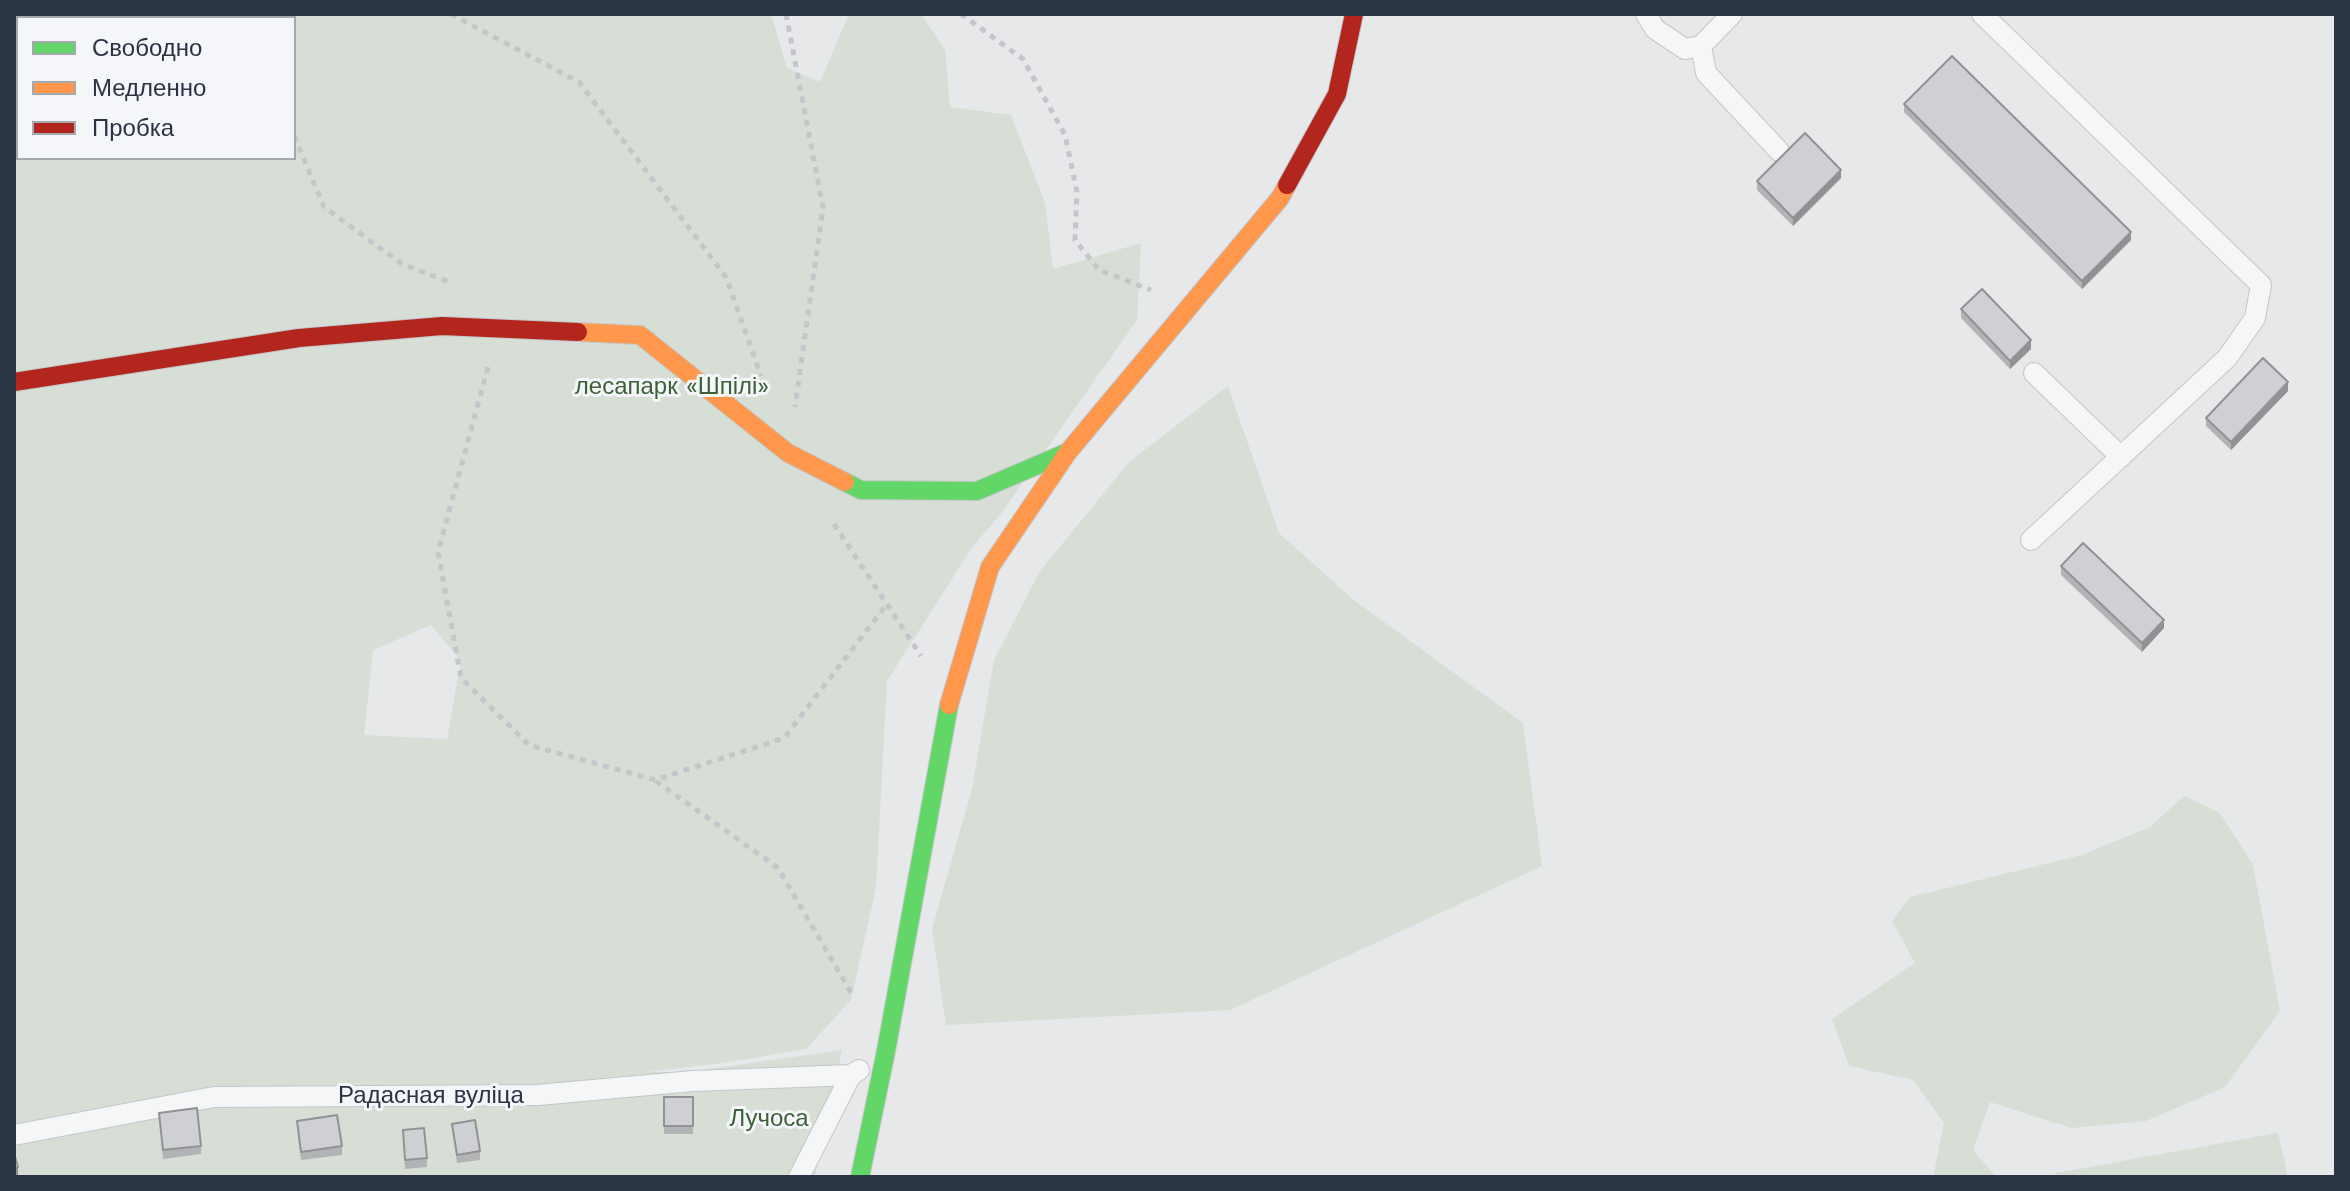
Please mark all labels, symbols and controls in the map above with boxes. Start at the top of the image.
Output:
legend [16,16,296,160]
text: Свободно [92,34,202,62]
text: Медленно [92,74,206,102]
text: Пробка [92,114,174,142]
park label: лесапарк «Шпілі» [575,373,769,401]
street label: Радасная вуліца [338,1082,524,1110]
park label: Лучоса [729,1105,809,1133]

